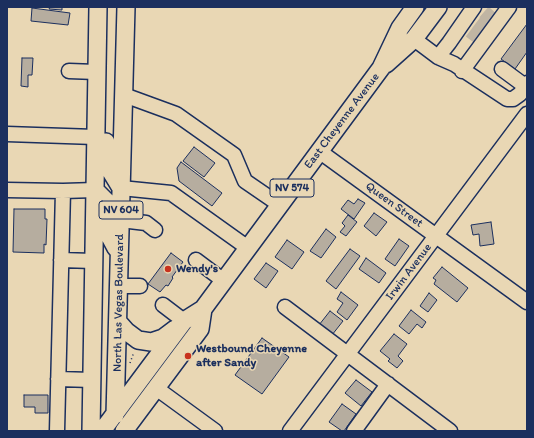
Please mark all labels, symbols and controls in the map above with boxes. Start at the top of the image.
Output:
street label: East Cheyenne Avenue [301,70,383,172]
road number: NV 574 [270,179,314,197]
street label: Queen Street [362,179,426,231]
road number: NV 604 [99,201,143,219]
street label: North Las Vegas Boulevard [111,234,127,372]
street label: Irwin Avenue [383,241,435,303]
place label: Wendy's [176,262,218,276]
marker: Wendy's [163,264,173,274]
place label: Westbound Cheyenne after Sandy [196,342,307,370]
marker: Westbound Cheyenne after Sandy [183,351,193,361]

